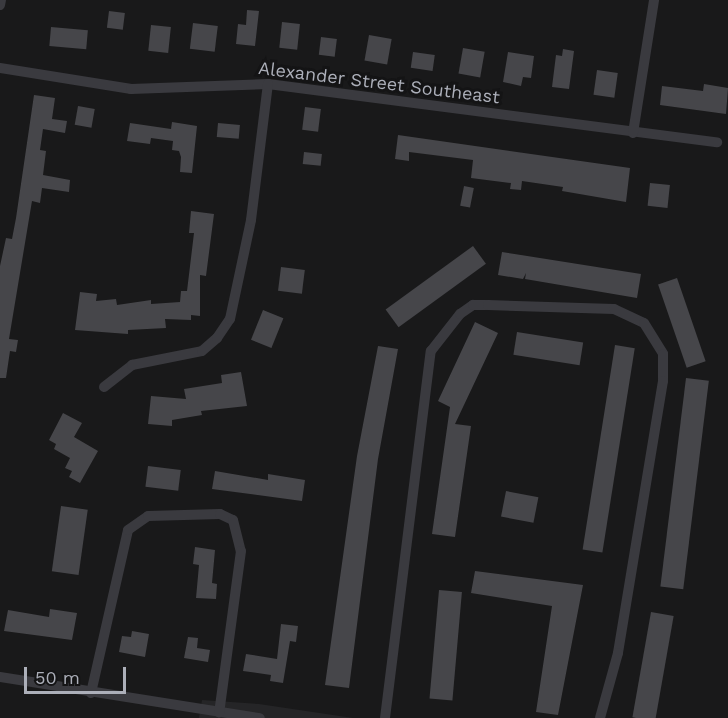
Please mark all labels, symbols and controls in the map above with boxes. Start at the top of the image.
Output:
street label: Alexander Street Southeast [257,57,501,109]
scale bar [27,655,129,693]
text: 50 m [35,667,80,688]

